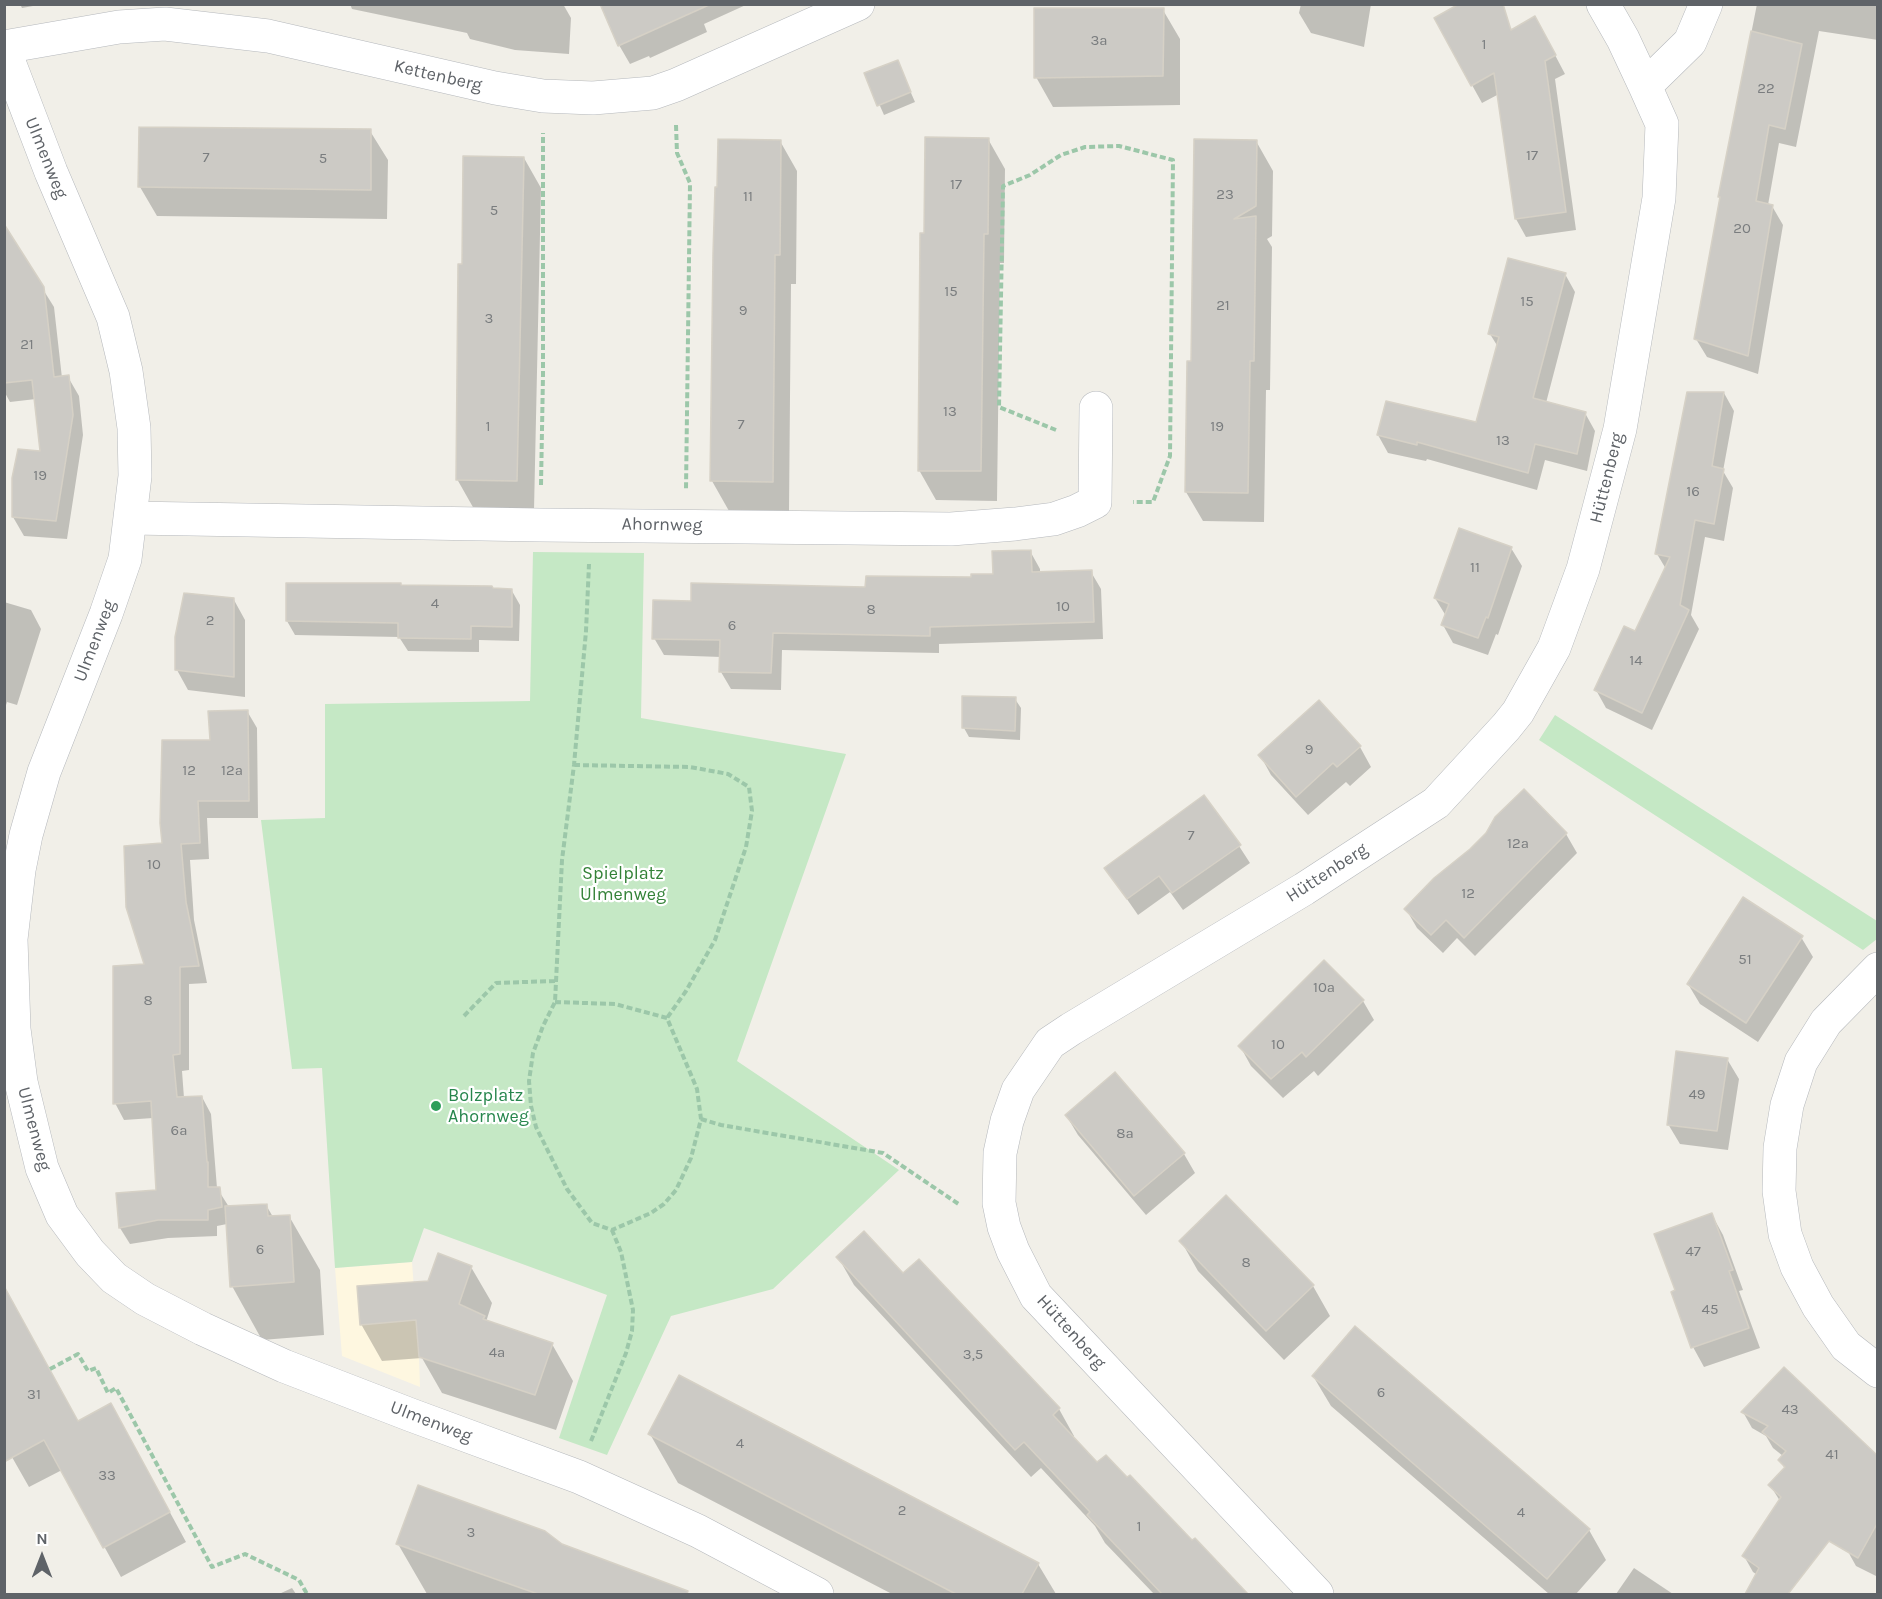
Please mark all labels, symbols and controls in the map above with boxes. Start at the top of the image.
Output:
house number: 3a [1090,32,1108,50]
house number: 1 [1482,36,1486,54]
street label: Kettenberg [392,55,484,97]
house number: 22 [1757,80,1775,98]
street label: Ulmenweg [20,114,72,202]
house number: 17 [1526,147,1538,165]
house number: 7 [202,149,210,167]
house number: 5 [319,150,327,168]
house number: 17 [950,176,962,194]
house number: 23 [1216,186,1234,204]
house number: 11 [743,188,753,206]
house number: 5 [490,202,498,220]
house number: 20 [1733,220,1751,238]
house number: 15 [944,283,958,301]
house number: 15 [1520,293,1534,311]
house number: 21 [1216,297,1230,315]
house number: 9 [739,302,747,320]
house number: 3 [485,310,493,328]
house number: 21 [20,336,34,354]
house number: 13 [943,403,957,421]
house number: 7 [737,416,745,434]
house number: 1 [486,418,490,436]
house number: 19 [1210,418,1224,436]
street label: Hüttenberg [1585,430,1629,526]
house number: 13 [1496,432,1510,450]
house number: 19 [33,467,47,485]
house number: 16 [1686,483,1700,501]
street label: Ahornweg [621,513,703,537]
house number: 11 [1470,559,1480,577]
house number: 4 [431,595,439,613]
street label: Ulmenweg [69,597,121,685]
house number: 10 [1056,598,1070,616]
house number: 8 [866,601,876,619]
house number: 2 [206,612,214,630]
house number: 6 [728,617,736,635]
house number: 14 [1629,652,1643,670]
house number: 9 [1305,741,1313,759]
house number: 12 [182,762,196,780]
house number: 12a [221,762,243,780]
house number: 7 [1187,827,1195,845]
house number: 12a [1507,835,1529,853]
street label: Hüttenberg [1282,839,1372,907]
house number: 10 [147,856,161,874]
park label: Spielplatz Ulmenweg [580,863,666,906]
house number: 12 [1461,885,1475,903]
house number: 51 [1738,951,1752,969]
house number: 10a [1313,979,1335,997]
house number: 8 [143,992,153,1010]
house number: 10 [1271,1036,1285,1054]
street label: Ulmenweg [12,1085,56,1173]
place label: Bolzplatz Ahornweg [448,1085,529,1128]
house number: 49 [1688,1086,1706,1104]
marker: Bolzplatz Ahornweg [429,1099,443,1113]
house number: 6a [171,1122,187,1140]
house number: 8a [1116,1125,1134,1143]
house number: 6 [256,1241,264,1259]
house number: 47 [1685,1243,1701,1261]
house number: 8 [1241,1254,1251,1272]
street label: Hüttenberg [1032,1290,1110,1374]
house number: 45 [1702,1301,1718,1319]
house number: 4a [489,1344,505,1362]
house number: 3,5 [963,1346,983,1364]
house number: 6 [1377,1384,1385,1402]
house number: 31 [27,1386,41,1404]
street label: Ulmenweg [387,1396,475,1448]
house number: 43 [1781,1401,1799,1419]
house number: 4 [736,1435,744,1453]
house number: 41 [1825,1446,1839,1464]
house number: 33 [98,1467,116,1485]
house number: 2 [898,1502,906,1520]
house number: 4 [1517,1504,1525,1522]
house number: 1 [1137,1518,1141,1536]
house number: 3 [467,1524,475,1542]
north arrow [12,1527,72,1587]
text: N [36,1529,48,1548]

